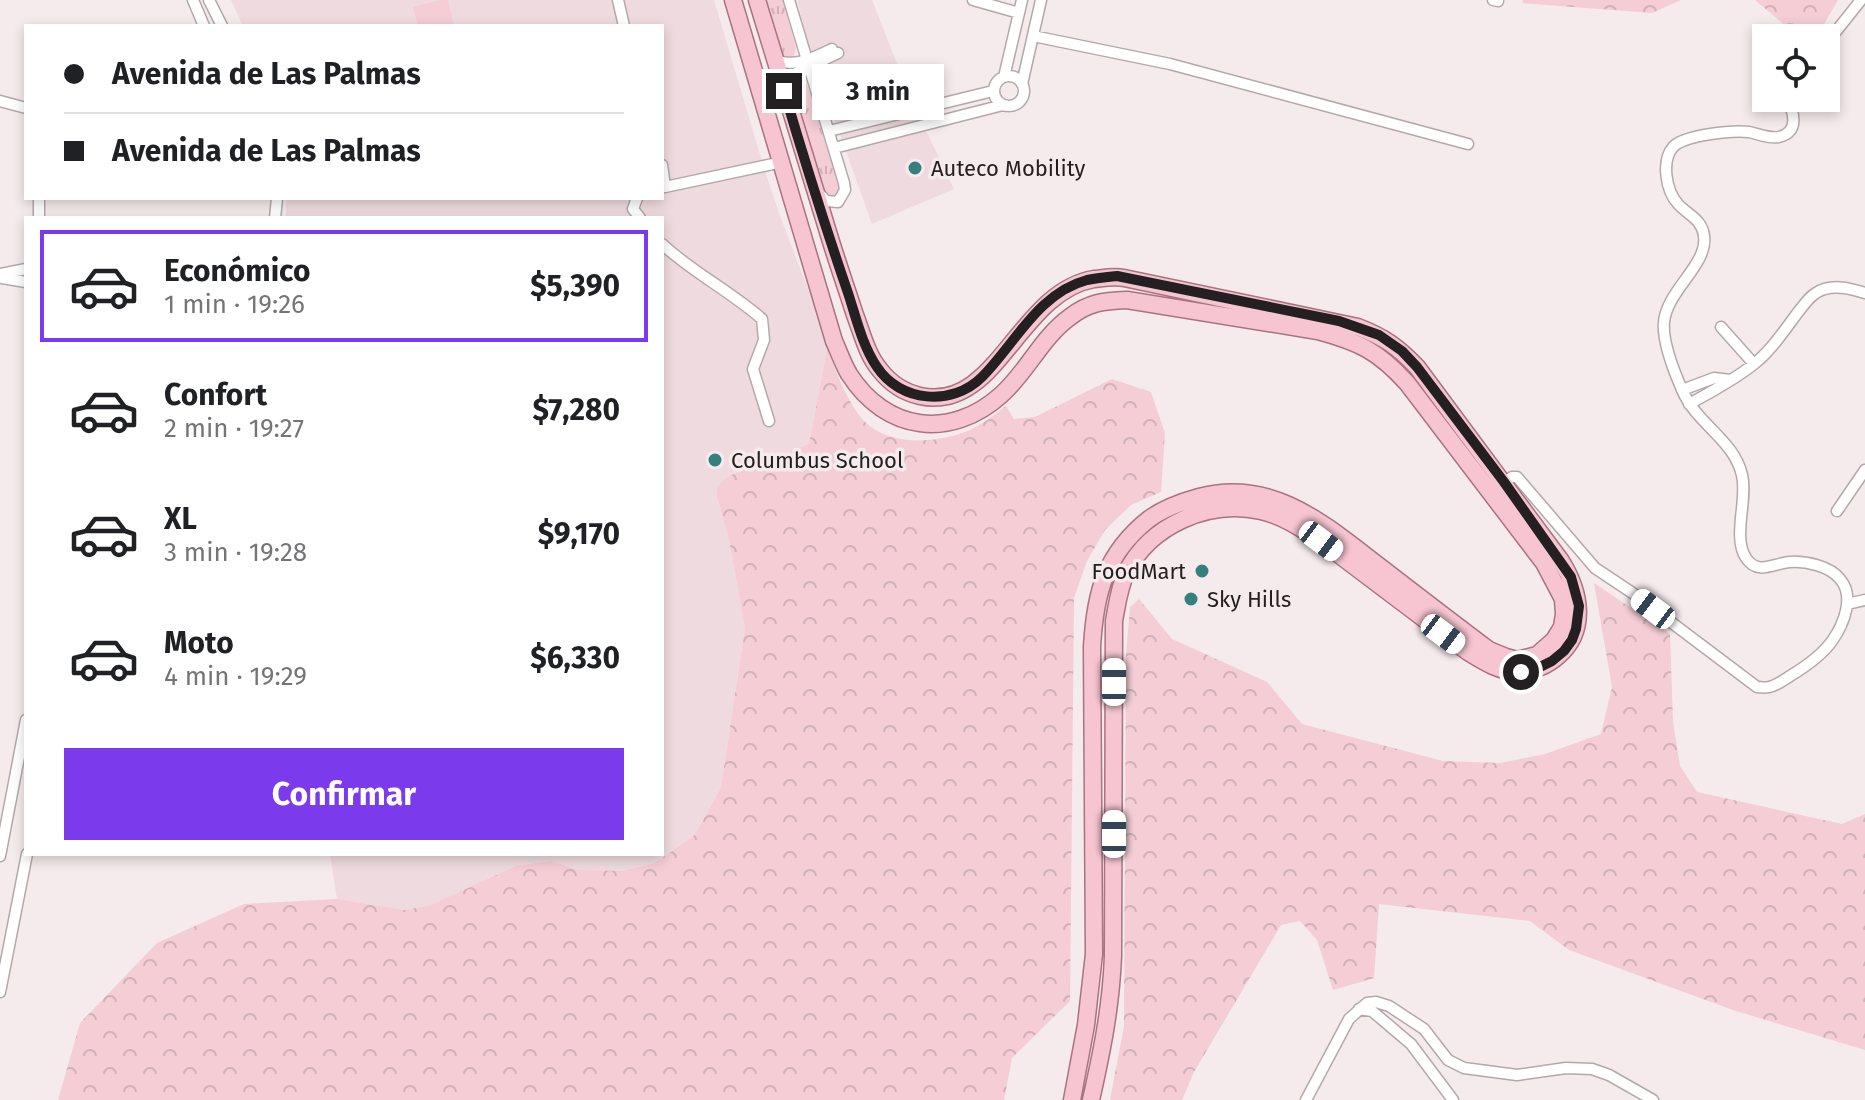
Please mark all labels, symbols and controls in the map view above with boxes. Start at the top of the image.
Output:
map controls [1752,24,1840,112]
button: locate [1752,24,1840,112]
text: Avenida de Las Palmas [112,56,421,92]
callout: 3 min [812,63,944,119]
route end [766,73,802,109]
text: 3 min [846,76,910,107]
text: Avenida de Las Palmas [112,133,421,169]
place label: Auteco Mobility [931,155,1085,182]
marker: Auteco Mobility [906,159,924,177]
icon: car [68,250,140,322]
text: Económico [164,253,310,289]
text: $5,390 [530,268,620,304]
text: 1 min · 19:26 [164,289,305,320]
icon: car [68,374,140,446]
text: Confort [164,377,267,413]
text: $7,280 [532,392,620,428]
text: 2 min · 19:27 [164,413,304,444]
place label: Columbus School [731,447,903,474]
marker: Columbus School [706,451,724,469]
icon: car [68,498,140,570]
text: XL [164,501,197,537]
text: $9,170 [538,516,620,552]
car [1295,517,1347,565]
text: 3 min · 19:28 [164,537,307,568]
place label: FoodMart [1092,558,1186,585]
marker: FoodMart [1193,562,1211,580]
car [1627,585,1679,633]
place label: Sky Hills [1207,586,1291,613]
marker: Sky Hills [1182,590,1200,608]
car [1417,610,1469,658]
icon: car [68,622,140,694]
text: Moto [164,625,234,661]
text: $6,330 [530,640,620,676]
route start [1503,654,1539,690]
car [1102,658,1126,706]
text: 4 min · 19:29 [164,661,307,692]
button: Confirmar [64,748,624,840]
car [1102,810,1126,858]

